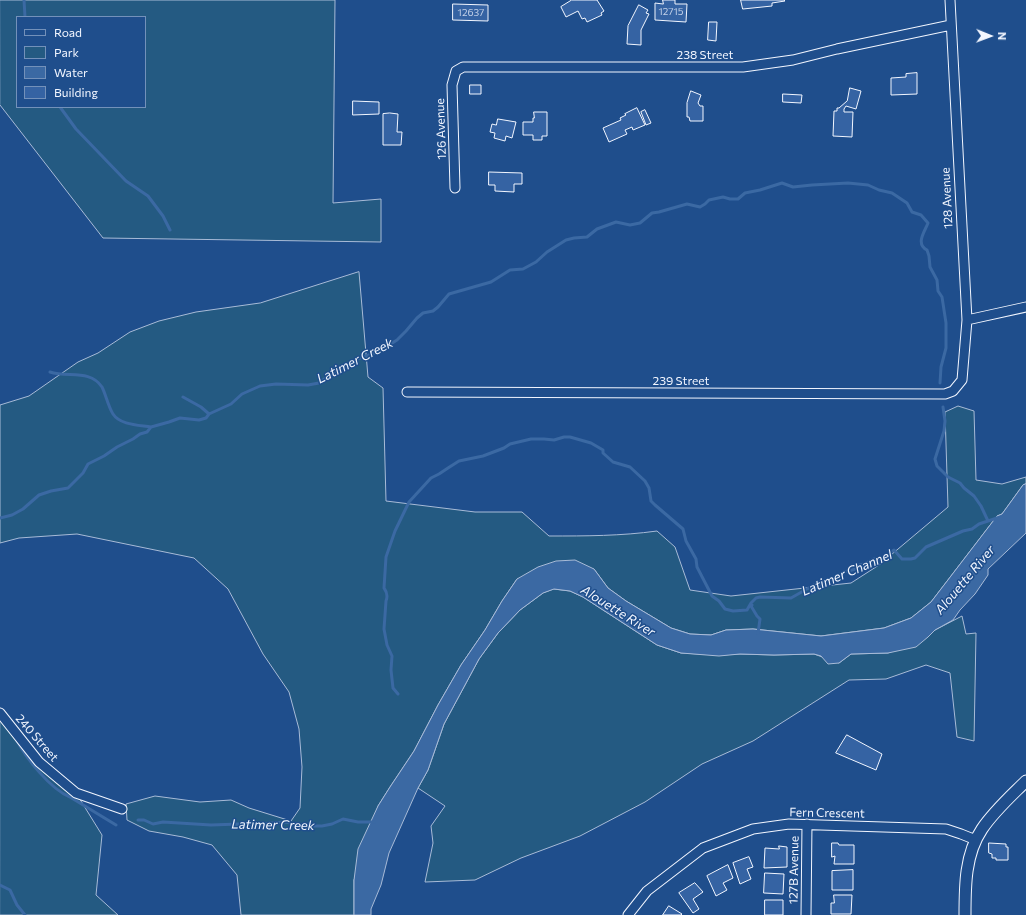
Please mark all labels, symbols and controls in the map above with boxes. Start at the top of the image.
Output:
house number: 12715 [658,6,684,18]
house number: 12637 [458,7,484,19]
legend [16,16,146,108]
north arrow [970,16,1010,56]
text: Road [54,25,82,39]
text: N [996,32,1009,40]
text: Park [54,45,79,59]
street label: 238 Street [677,48,733,62]
text: Water [54,65,88,79]
text: Building [54,85,98,99]
street label: 126 Avenue [433,98,449,160]
street label: 128 Avenue [938,167,956,229]
water label: Latimer Creek [314,335,396,387]
street label: 239 Street [653,374,709,388]
water label: Alouette River [932,543,998,617]
water label: Latimer Channel [799,547,895,599]
water label: Alouette River [578,582,658,640]
street label: 240 Street [13,712,61,764]
street label: Fern Crescent [789,805,865,821]
water label: Latimer Creek [231,816,315,834]
street label: 127B Avenue [786,836,802,904]

